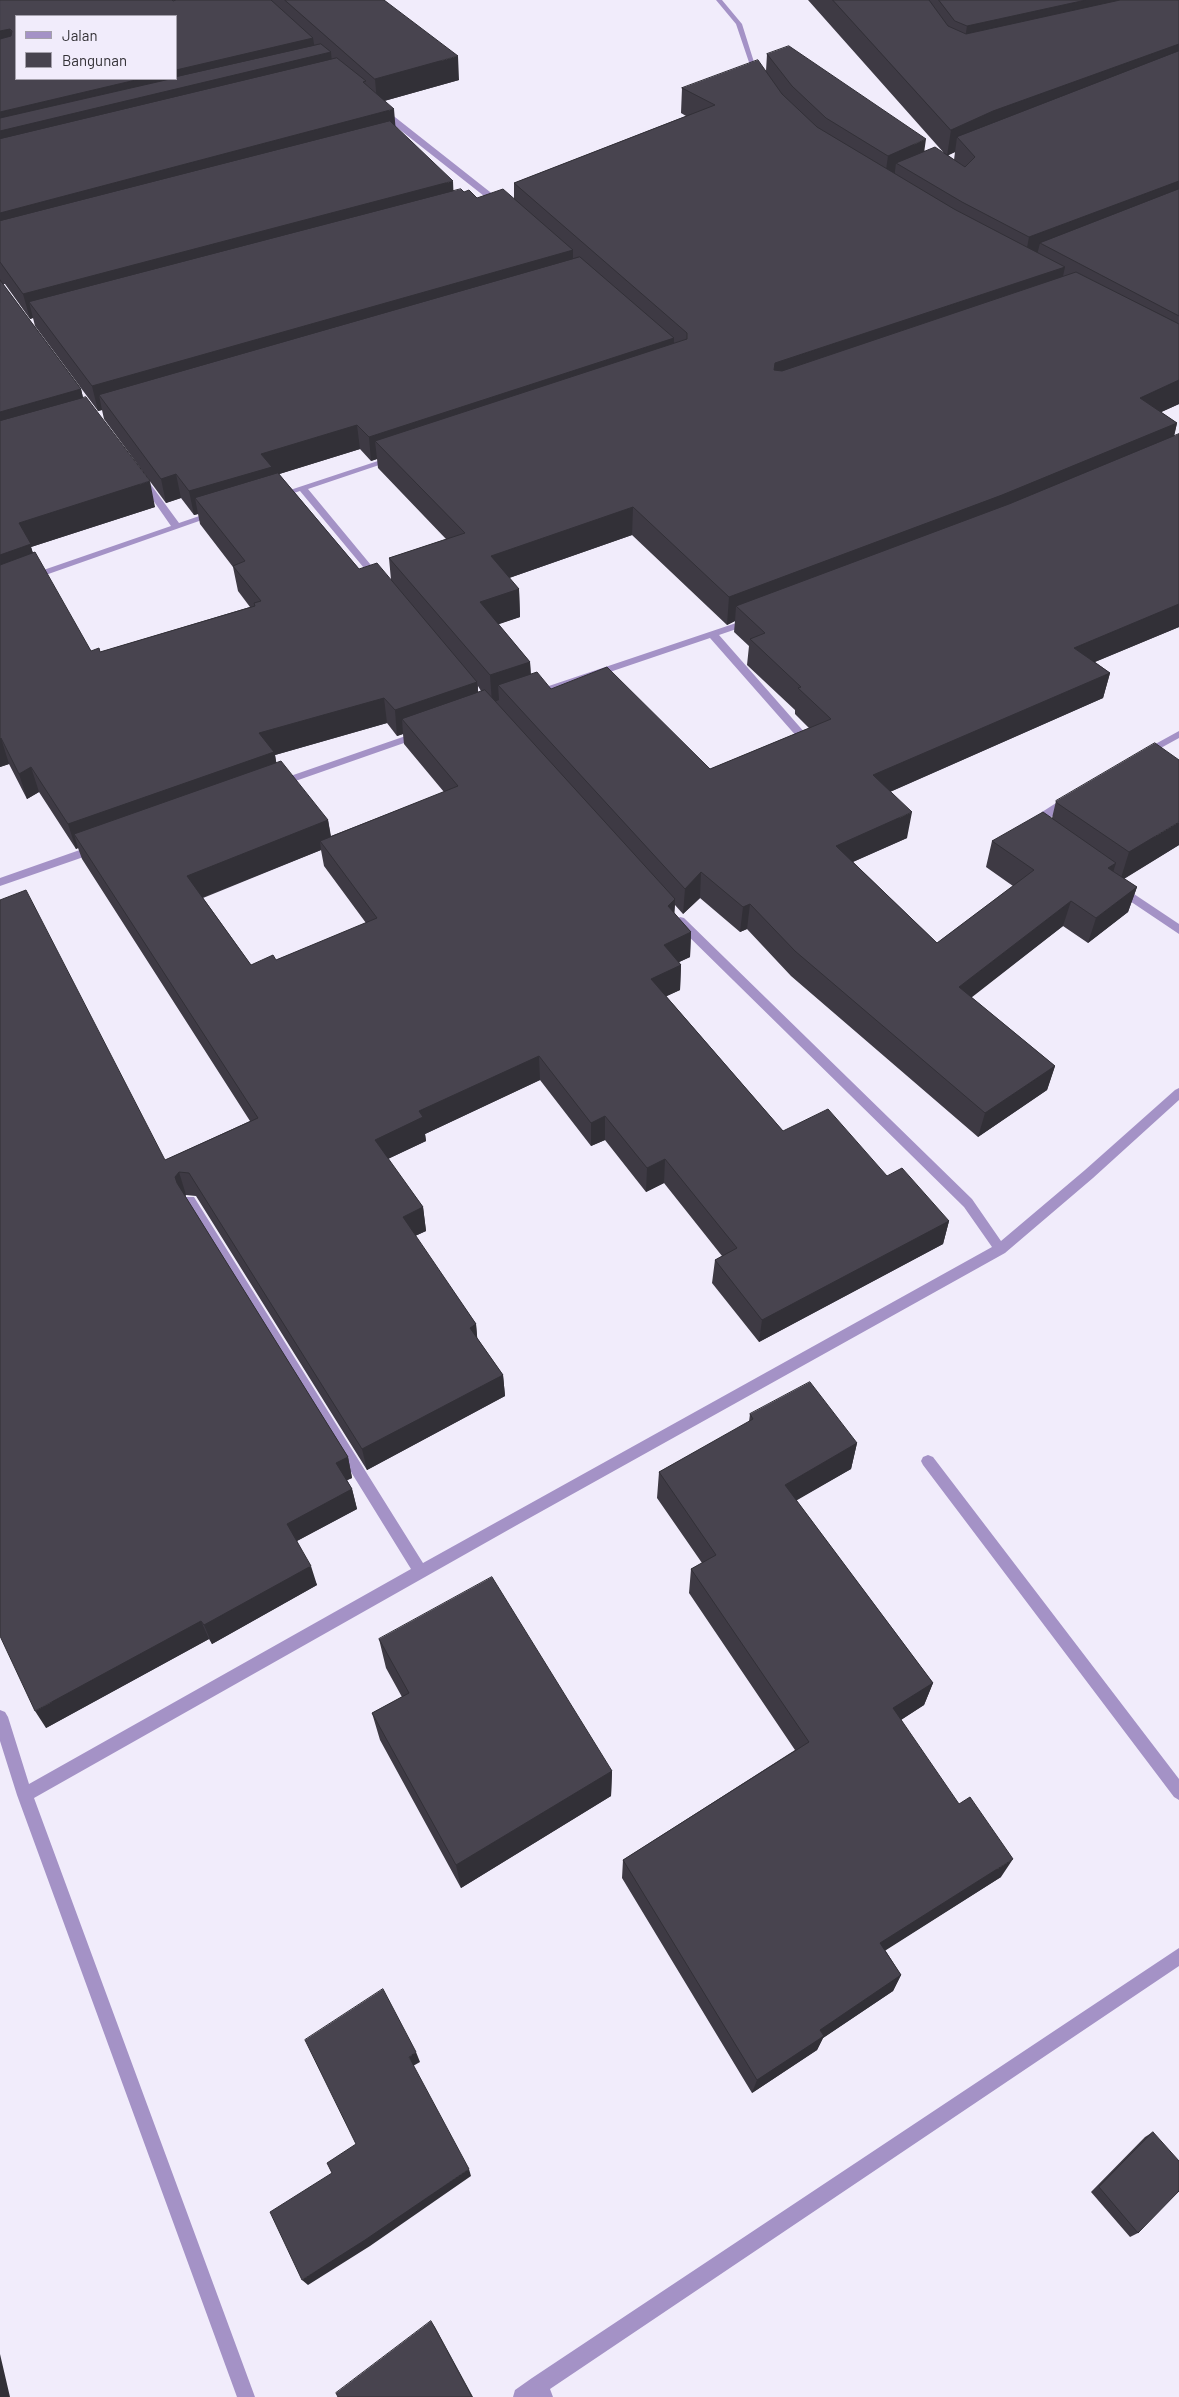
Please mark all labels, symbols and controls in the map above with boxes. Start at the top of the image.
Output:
legend [15,15,178,80]
text: Jalan [62,26,98,44]
text: Bangunan [62,51,127,69]

